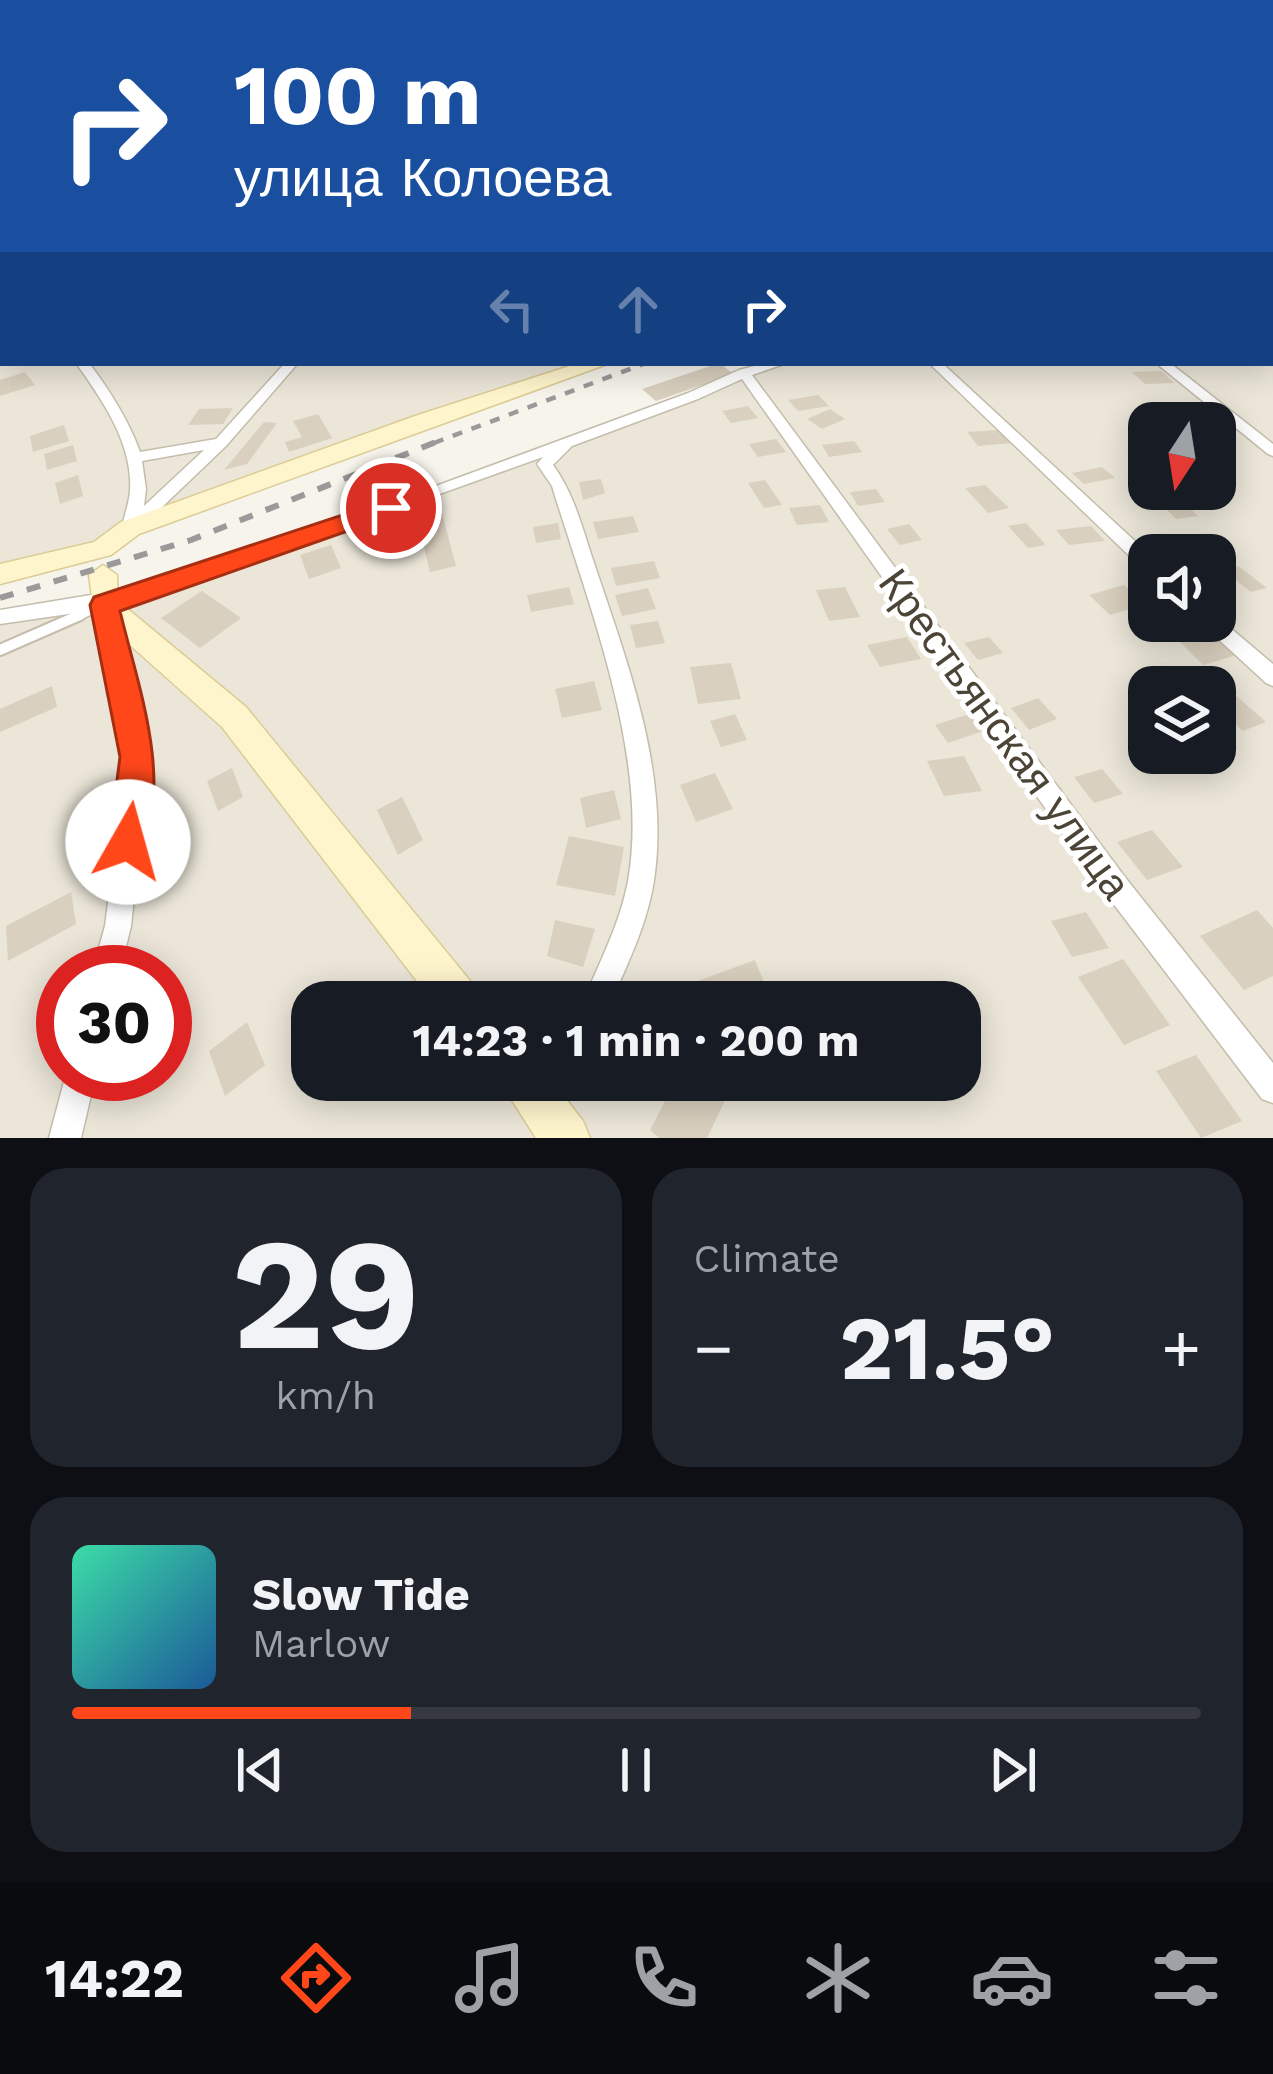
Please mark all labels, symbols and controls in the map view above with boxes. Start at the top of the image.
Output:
text: 100 m [234,46,481,144]
icon: right [36,48,192,204]
text: улица Колоева [234,146,611,209]
icon: left [479,276,545,342]
icon: ahead [605,276,671,342]
icon: right [731,276,797,342]
north arrow [1128,402,1236,510]
map controls [1128,402,1236,774]
pin [340,457,442,559]
icon: arrive [358,475,424,541]
button: sound [1128,534,1236,642]
street label: Крестьянская улица [869,560,1141,909]
button: layers [1128,666,1236,774]
position arrow [65,779,191,905]
speed limit sign: 30 [36,945,192,1101]
text: 14:23 · 1 min · 200 m [413,1014,859,1067]
text: 29 [231,1203,420,1386]
text: Climate [694,1236,840,1281]
text: 21.5° [839,1295,1055,1401]
text: − [694,1310,733,1387]
text: + [1161,1310,1201,1387]
text: km/h [276,1373,376,1418]
text: Slow Tide [252,1568,470,1621]
text: Marlow [252,1621,390,1666]
icon: previous [227,1737,293,1803]
icon: pause [603,1737,669,1803]
icon: next [980,1737,1046,1803]
icon: directions [274,1936,358,2020]
icon: music [448,1936,532,2020]
icon: phone [622,1936,706,2020]
icon: climate [796,1936,880,2020]
icon: car [970,1936,1054,2020]
icon: filters [1144,1936,1228,2020]
text: 14:22 [45,1947,184,2010]

